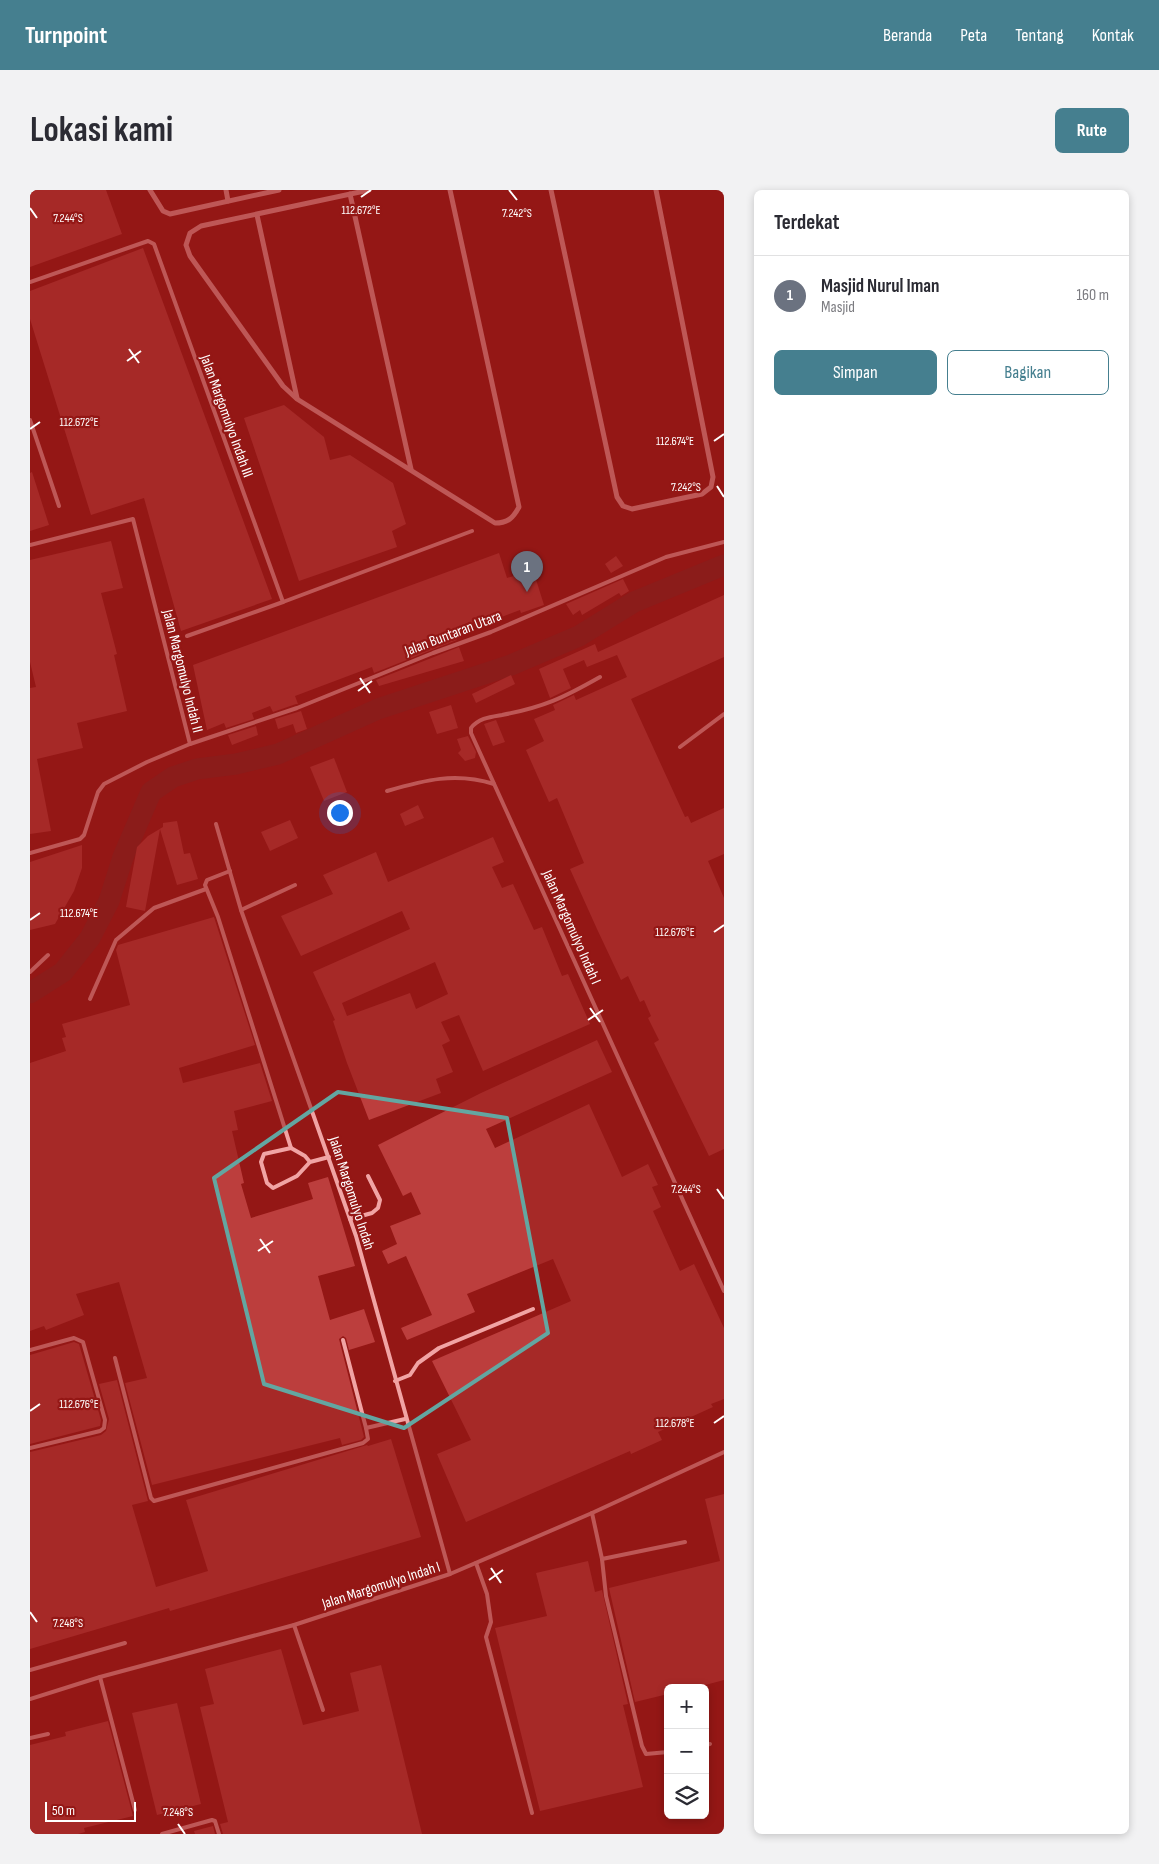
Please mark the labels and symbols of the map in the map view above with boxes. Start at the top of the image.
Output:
text: 112.672°E [342,203,381,218]
text: 7.242°S [502,206,532,221]
text: 7.244°S [53,211,83,226]
street label: Jalan Margomulyo Indah III [195,351,258,480]
text: 112.672°E [60,415,99,430]
text: 112.674°E [656,434,694,449]
text: 7.242°S [671,480,701,495]
pin: 1 [511,551,543,592]
street label: Jalan Buntaran Utara [401,606,504,661]
street label: Jalan Margomulyo Indah II [158,607,207,735]
your location [327,800,353,826]
street label: Jalan Margomulyo Indah I [537,866,605,987]
text: 112.674°E [60,906,98,921]
text: 112.676°E [655,925,695,940]
street label: Jalan Margomulyo Indah [324,1133,379,1252]
text: 7.244°S [671,1182,701,1197]
text: 112.676°E [59,1397,99,1412]
text: 112.678°E [655,1416,695,1431]
street label: Jalan Margomulyo Indah I [319,1557,443,1614]
text: 7.248°S [53,1616,83,1631]
scale bar [45,1799,136,1822]
text: 7.248°S [163,1805,193,1820]

